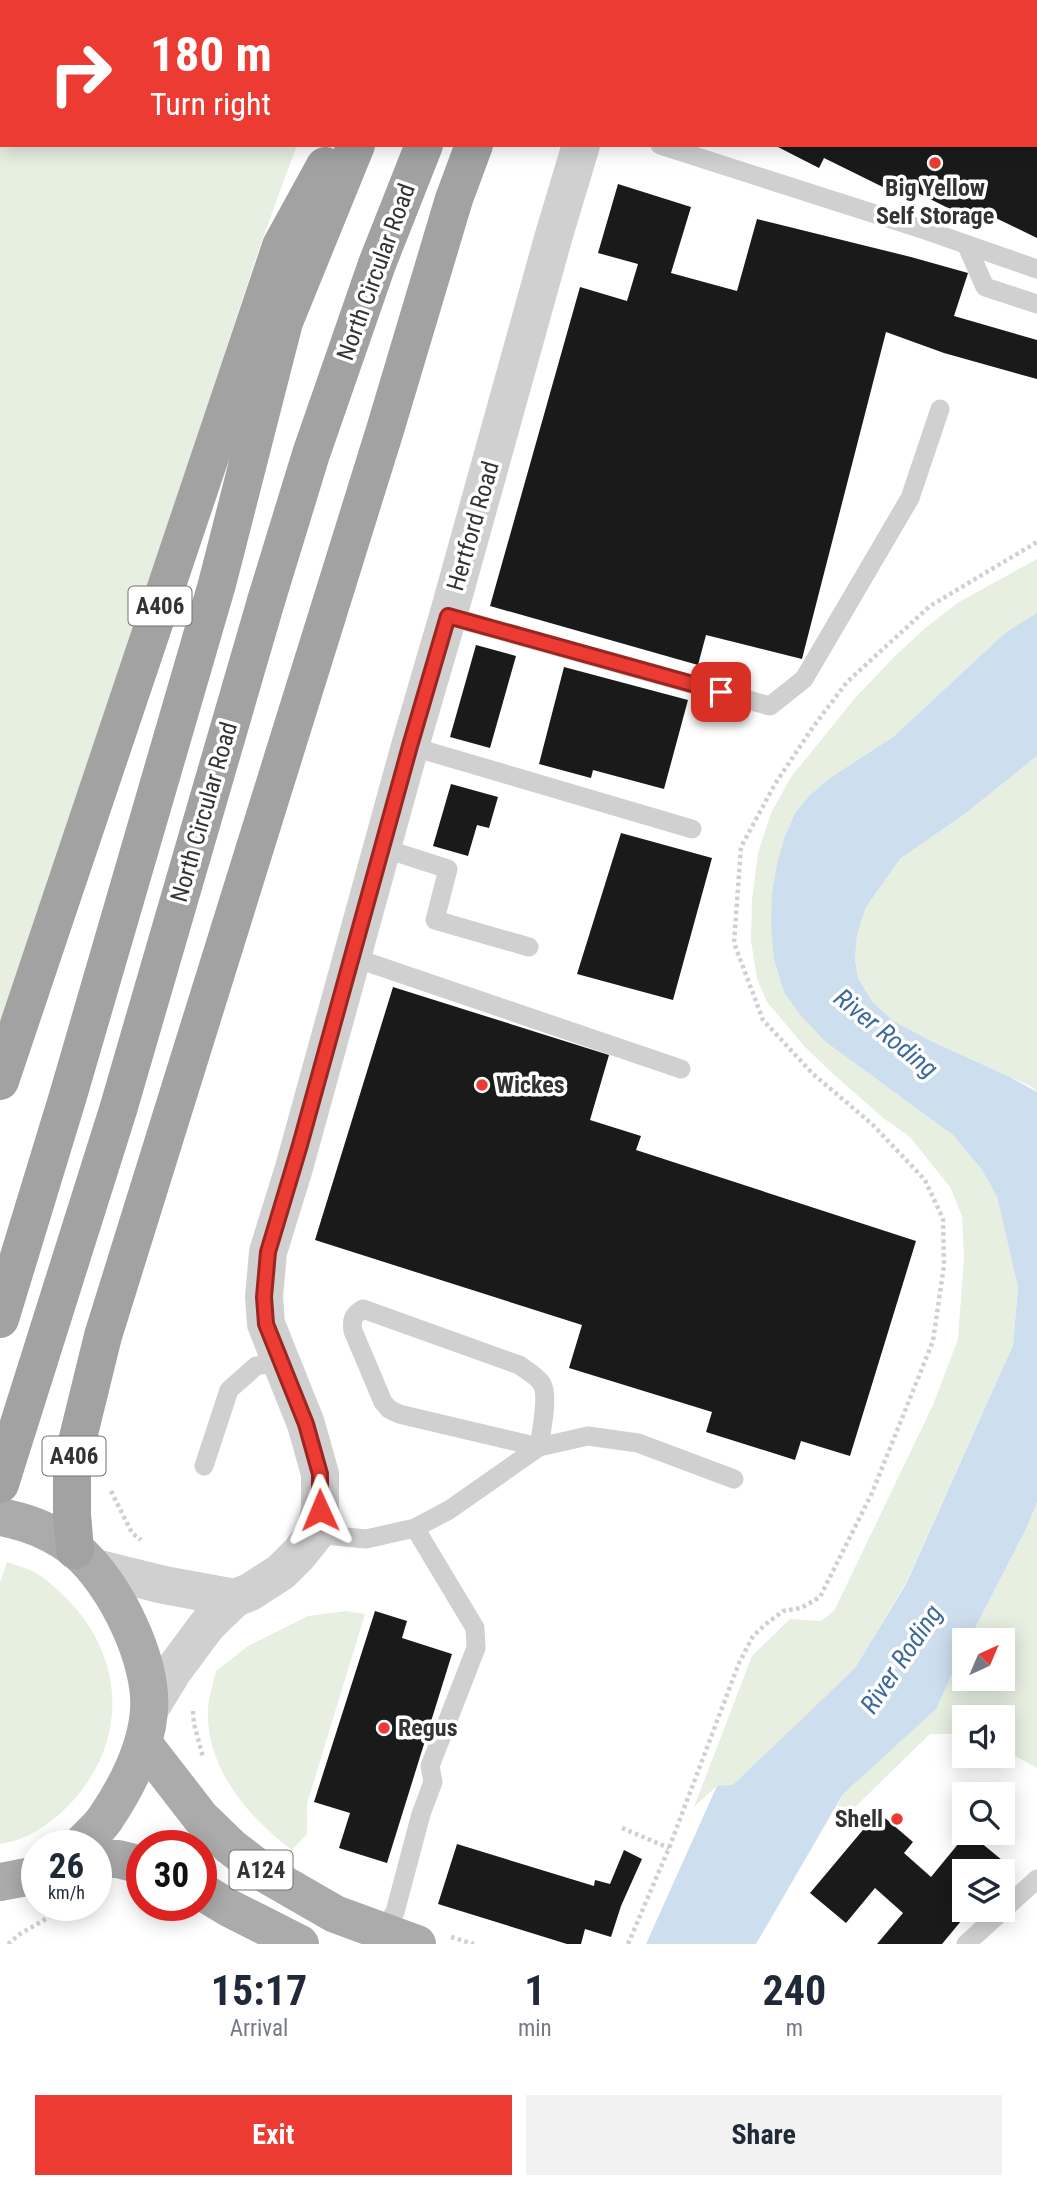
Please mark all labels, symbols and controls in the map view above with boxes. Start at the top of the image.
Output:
text: 180 m [150,26,272,83]
icon: right [35,28,126,119]
text: Turn right [150,85,271,123]
marker: Big Yellow Self Storage [927,155,943,171]
place label: Big Yellow Self Storage [876,174,994,230]
street label: North Circular Road [331,180,421,364]
street label: Hertford Road [441,458,505,594]
road number: A406 [128,586,192,626]
pin [691,662,751,722]
icon: arrive [702,673,740,711]
street label: North Circular Road [165,719,243,905]
water label: River Roding [828,982,944,1084]
place label: Wickes [496,1071,565,1099]
marker: Wickes [474,1077,490,1093]
road number: A406 [42,1436,106,1476]
position arrow [283,1473,357,1547]
water label: River Roding [854,1599,948,1719]
north arrow [952,1628,1015,1690]
map controls [952,1628,1015,1922]
button: sound [952,1705,1015,1768]
place label: Regus [398,1714,458,1742]
marker: Regus [376,1720,392,1736]
button: search [952,1782,1015,1845]
place label: Shell [835,1805,883,1833]
marker: Shell [889,1811,905,1827]
speed limit sign: 30 [126,1830,217,1921]
text: 26 [49,1846,84,1887]
road number: A124 [230,1851,292,1890]
button: layers [952,1859,1015,1922]
text: km/h [48,1882,85,1903]
text: 15:17 [211,1966,307,2015]
text: 1 [524,1966,545,2015]
text: 240 [762,1966,826,2015]
text: Arrival [230,2015,288,2042]
text: min [518,2015,552,2042]
text: m [786,2015,803,2042]
button: Exit [35,2095,512,2175]
button: Share [526,2095,1002,2175]

